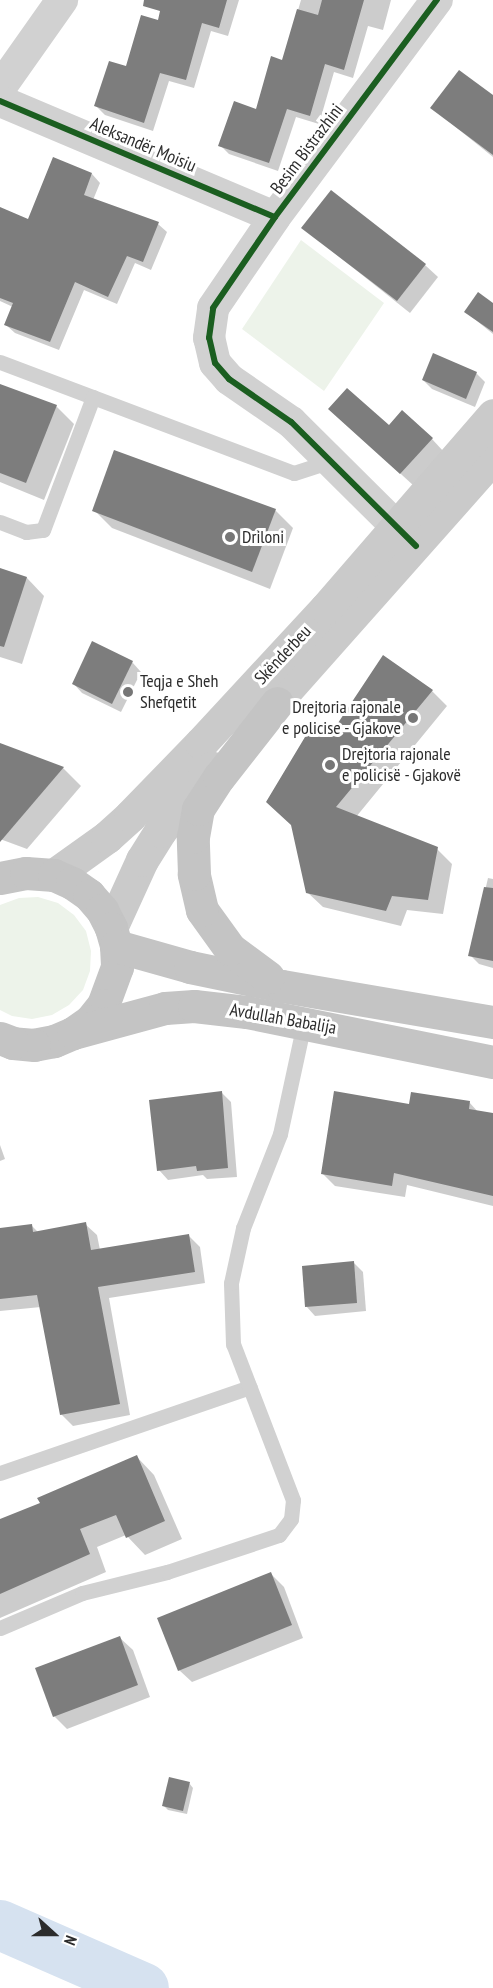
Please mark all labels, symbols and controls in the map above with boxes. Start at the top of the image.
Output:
street label: Besim Bistrazhini [266,100,348,198]
street label: Aleksandër Moisiu [87,113,199,177]
place label: Driloni [242,526,284,548]
marker: Driloni [223,530,237,544]
street label: Skënderbeu [250,621,316,689]
place label: Teqja e Sheh Shefqetit [140,671,218,714]
marker: Teqja e Sheh Shefqetit [121,685,135,699]
place label: Drejtoria rajonale e policise - Gjakove [281,697,401,740]
marker: Drejtoria rajonale e policise - Gjakove [406,711,420,725]
place label: Drejtoria rajonale e policisë - Gjakovë [342,744,462,786]
marker: Drejtoria rajonale e policisë - Gjakovë [323,758,337,772]
street label: Avdullah Babalija [228,999,338,1039]
north arrow [24,1904,84,1964]
text: N [60,1933,82,1948]

